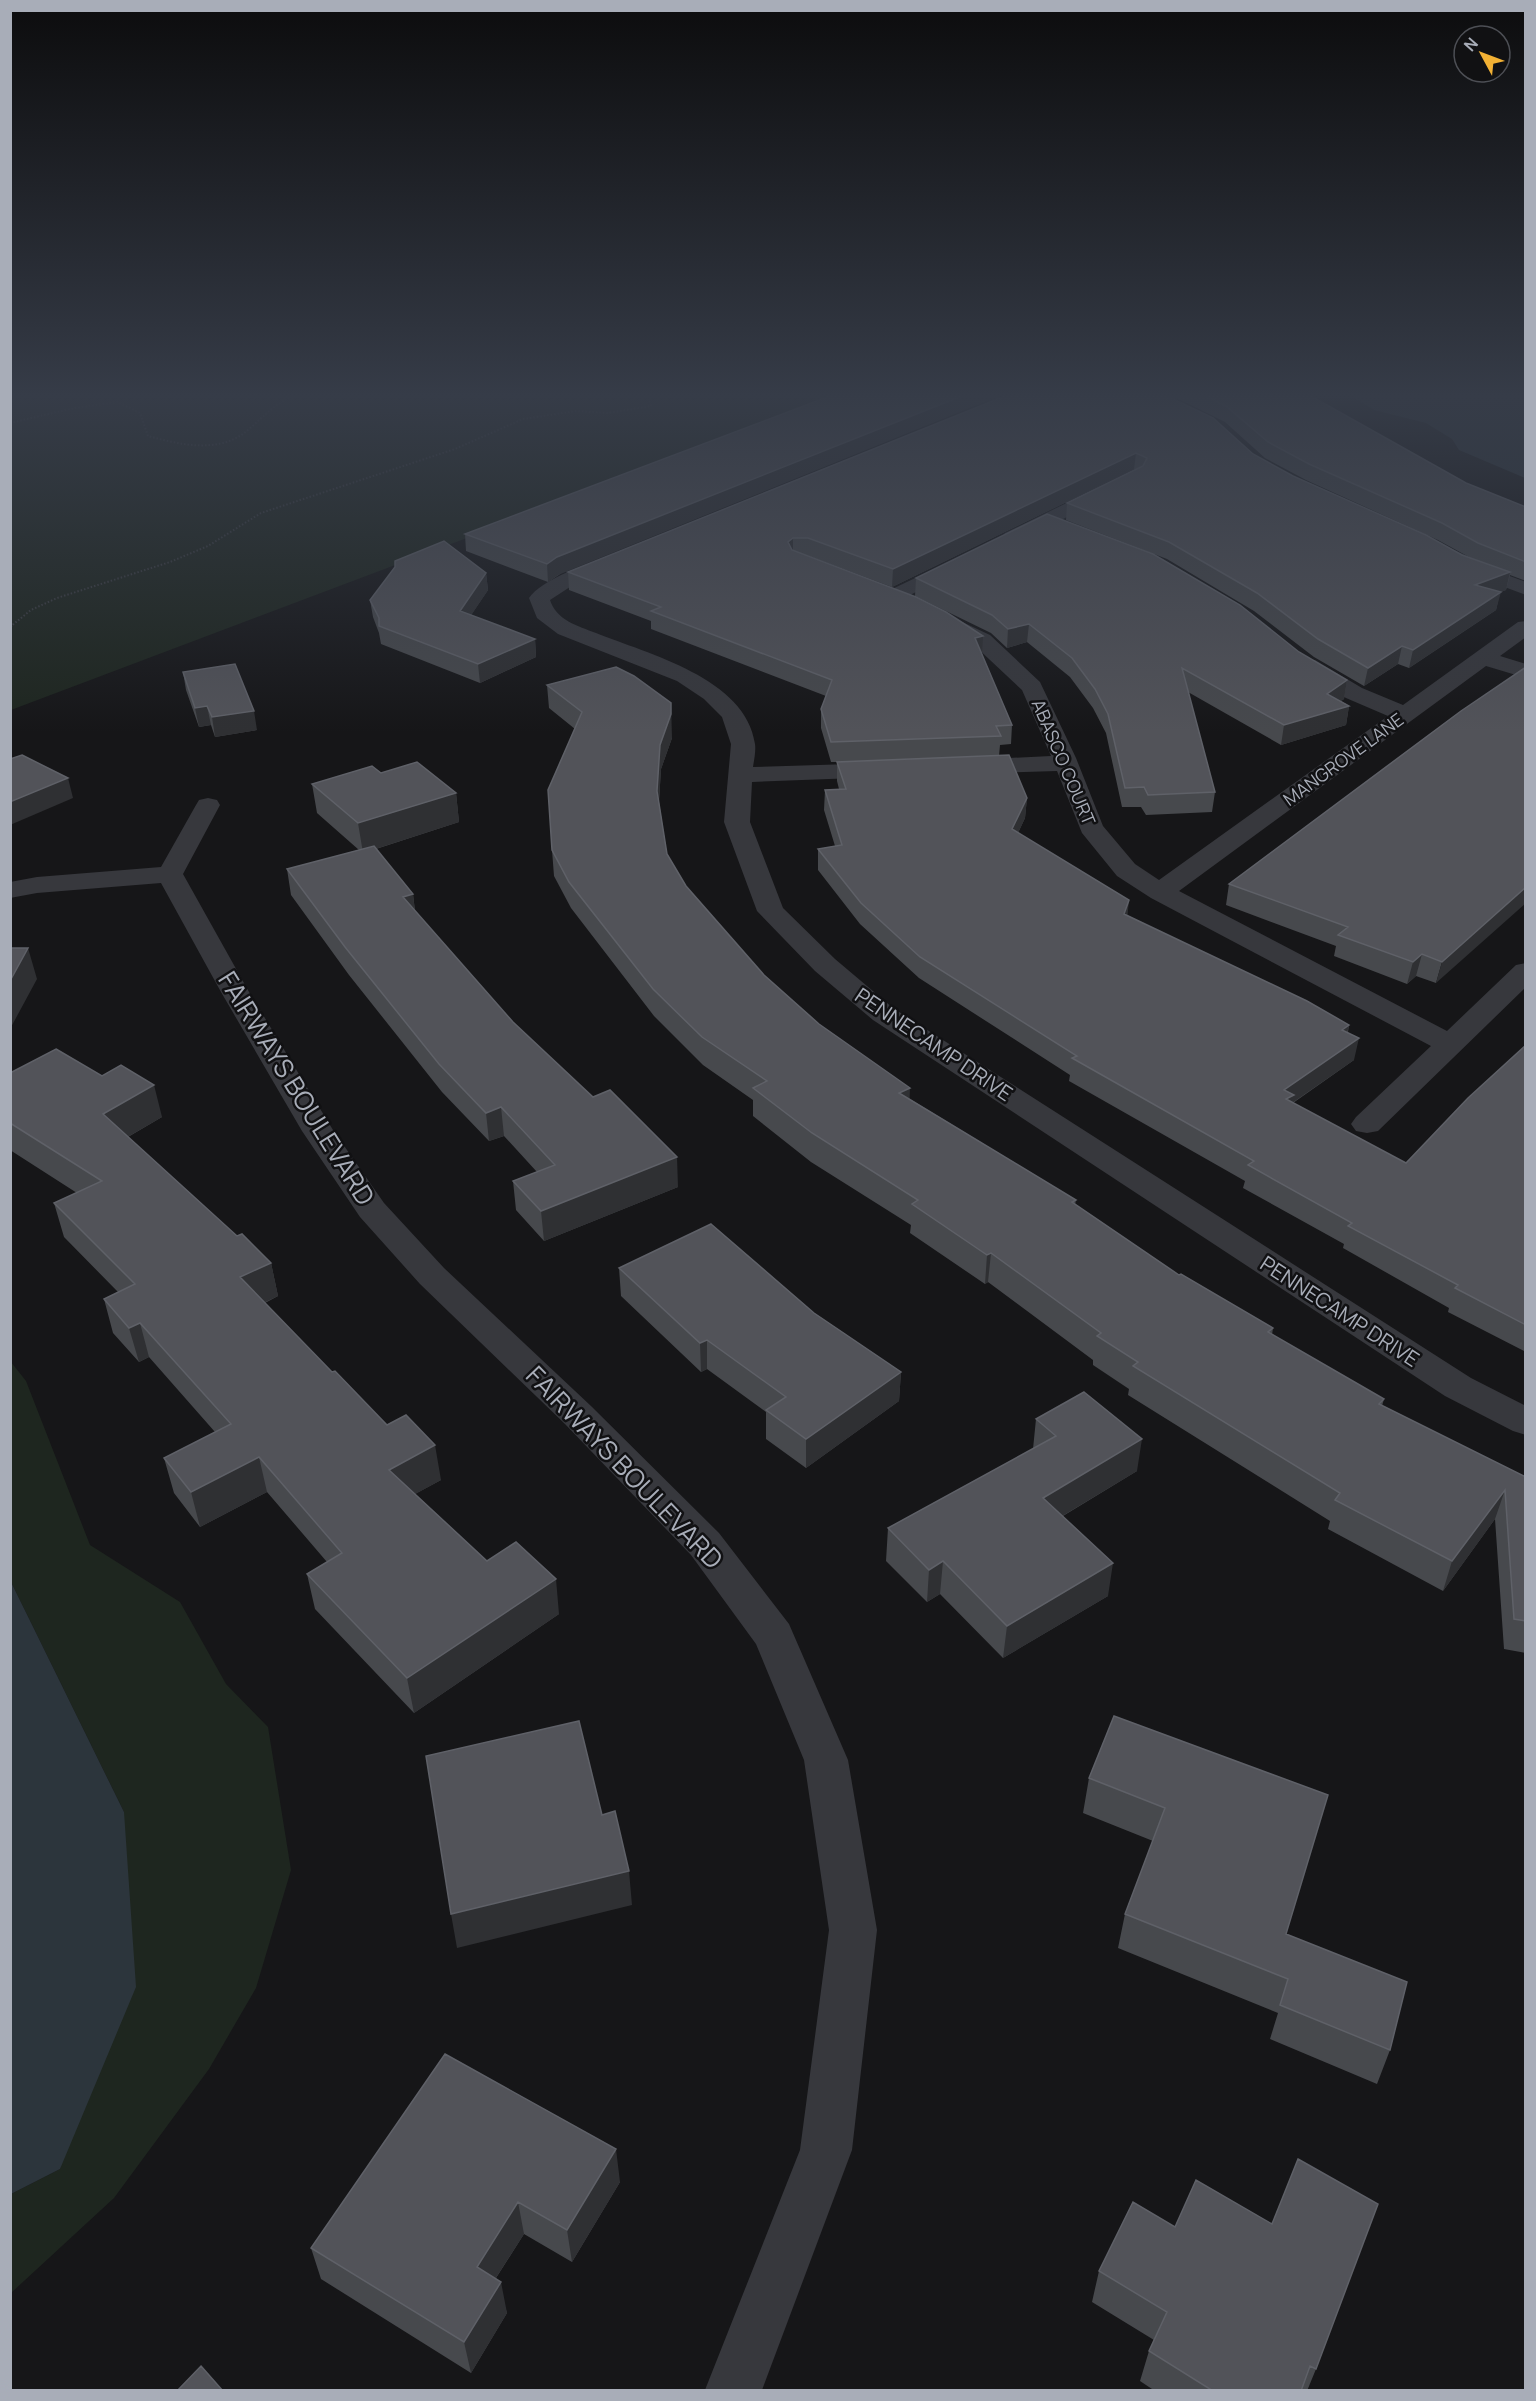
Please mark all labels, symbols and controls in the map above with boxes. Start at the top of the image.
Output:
north arrow [1452,24,1512,84]
text: N [1459,33,1483,56]
street label: ABASCO COURT [1027,695,1101,829]
street label: MANGROVE LANE [1278,707,1408,811]
street label: FAIRWAYS BOULEVARD [210,964,384,1212]
street label: PENNECAMP DRIVE [850,981,1018,1107]
street label: PENNECAMP DRIVE [1255,1249,1425,1373]
street label: FAIRWAYS BOULEVARD [518,1358,732,1576]

